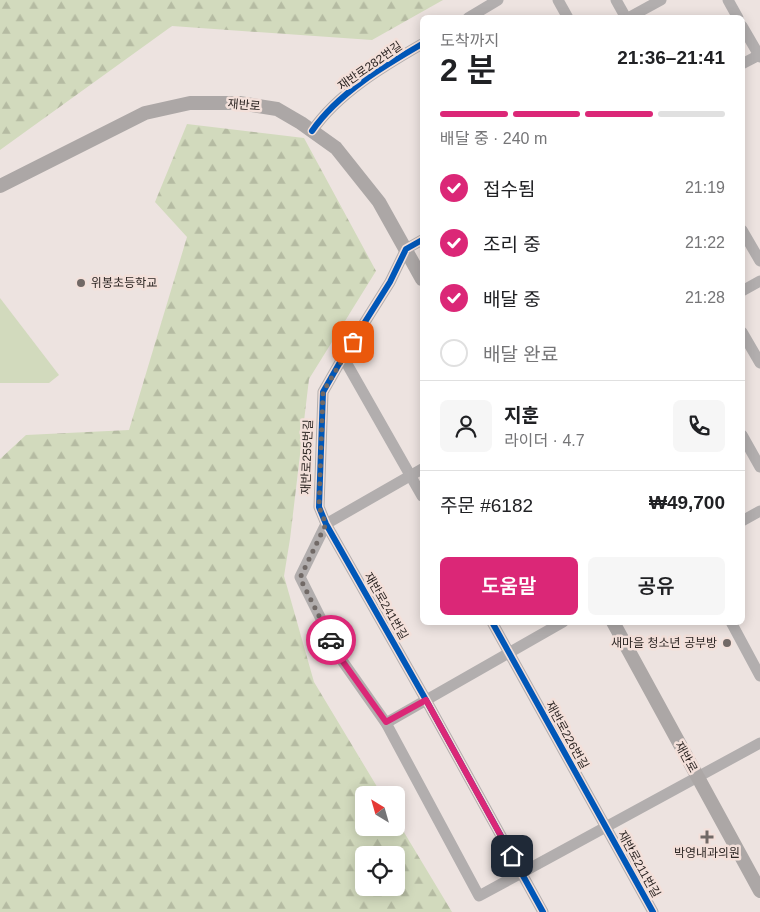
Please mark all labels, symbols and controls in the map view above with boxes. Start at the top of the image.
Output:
text: 도착까지 [440,32,499,49]
street label: 재반로282번길 [335,39,405,93]
text: 21:36–21:41 [617,47,725,68]
text: 2 분 [440,52,496,88]
street label: 재반로 [227,97,261,113]
text: 배달 중 · 240 m [440,130,547,147]
icon: check [440,174,468,202]
text: 접수됨 [483,179,535,200]
text: 21:19 [685,179,725,196]
icon: check [440,229,468,257]
text: 조리 중 [483,234,541,255]
text: 21:22 [685,234,725,251]
place label: 위봉초등학교 [91,276,157,290]
marker: 위봉초등학교 [75,277,87,289]
icon: check [440,284,468,312]
text: 배달 중 [483,289,541,310]
text: 21:28 [685,289,725,306]
pin [332,321,374,363]
icon: bag [339,328,367,356]
text: 배달 완료 [483,344,558,365]
button: person [440,400,492,452]
button: phone [673,400,725,452]
text: 지훈 [504,405,539,426]
street label: 재반로255번길 [299,419,315,495]
text: 라이더 · 4.7 [504,432,585,449]
text: ₩49,700 [649,492,725,513]
text: 주문 #6182 [440,495,533,516]
button: 도움말 [440,557,578,615]
button: 공유 [588,557,725,615]
street label: 재반로241번길 [361,570,411,642]
courier [306,615,356,665]
icon: car [317,626,345,654]
place label: 새마을 청소년 공부방 [611,636,717,650]
marker: 새마을 청소년 공부방 [721,637,733,649]
street label: 재반로226번길 [543,699,591,771]
street label: 재반로 [672,739,700,775]
north arrow [355,786,405,836]
map controls [355,786,405,896]
street label: 재반로211번길 [615,828,663,900]
marker: 박영내과의원 [700,830,714,844]
pin [491,835,533,877]
icon: home [498,842,526,870]
button: locate [355,846,405,896]
place label: 박영내과의원 [674,846,740,860]

